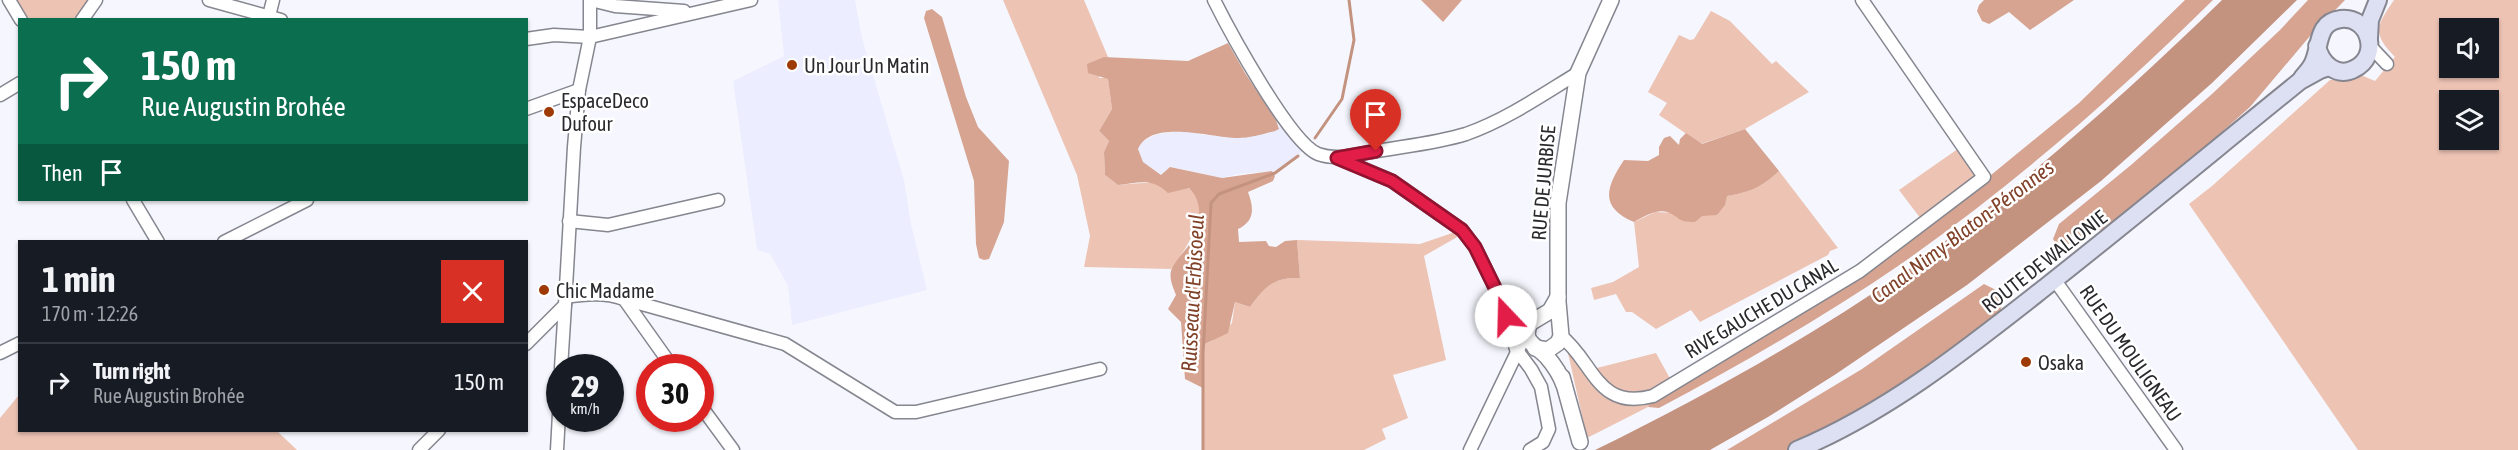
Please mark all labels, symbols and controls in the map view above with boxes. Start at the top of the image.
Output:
map controls [2439,18,2499,150]
button: sound [2439,18,2499,78]
text: 150 m [141,41,236,89]
icon: right [42,42,120,120]
place label: Un Jour Un Matin [804,54,929,77]
marker: Un Jour Un Matin [785,58,799,72]
place label: EspaceDeco Dufour [561,89,649,135]
pin [1350,89,1401,151]
button: layers [2439,90,2499,150]
text: Rue Augustin Brohée [141,91,346,122]
icon: arrive [1359,98,1392,131]
marker: EspaceDeco Dufour [542,105,556,119]
street label: RUE DE JURBISE [1527,124,1560,241]
water label: Canal Nimy-Blaton-Péronnes [1866,155,2058,307]
icon: arrive [95,156,128,189]
text: Then [42,160,83,186]
street label: ROUTE DE WALLONIE [1977,205,2111,317]
water label: Ruisseau d'Erbisoeul [1176,213,1208,373]
street label: RIVE GAUCHE DU CANAL [1680,253,1842,363]
text: 1 min [42,258,116,300]
button: close [441,260,504,323]
place label: Chic Madame [556,279,654,302]
street label: RUE DU MOULIGNEAU [2075,280,2187,426]
marker: Chic Madame [537,283,551,297]
position arrow [1474,284,1538,348]
text: 170 m · 12:26 [42,302,138,325]
place label: Osaka [2038,351,2084,374]
speed limit sign: 30 [636,354,714,432]
marker: Osaka [2019,355,2033,369]
text: Turn right [93,358,170,384]
icon: right [42,366,75,399]
text: 150 m [454,369,504,395]
text: 29 [571,369,599,403]
text: Rue Augustin Brohée [93,384,245,407]
text: km/h [570,400,600,417]

